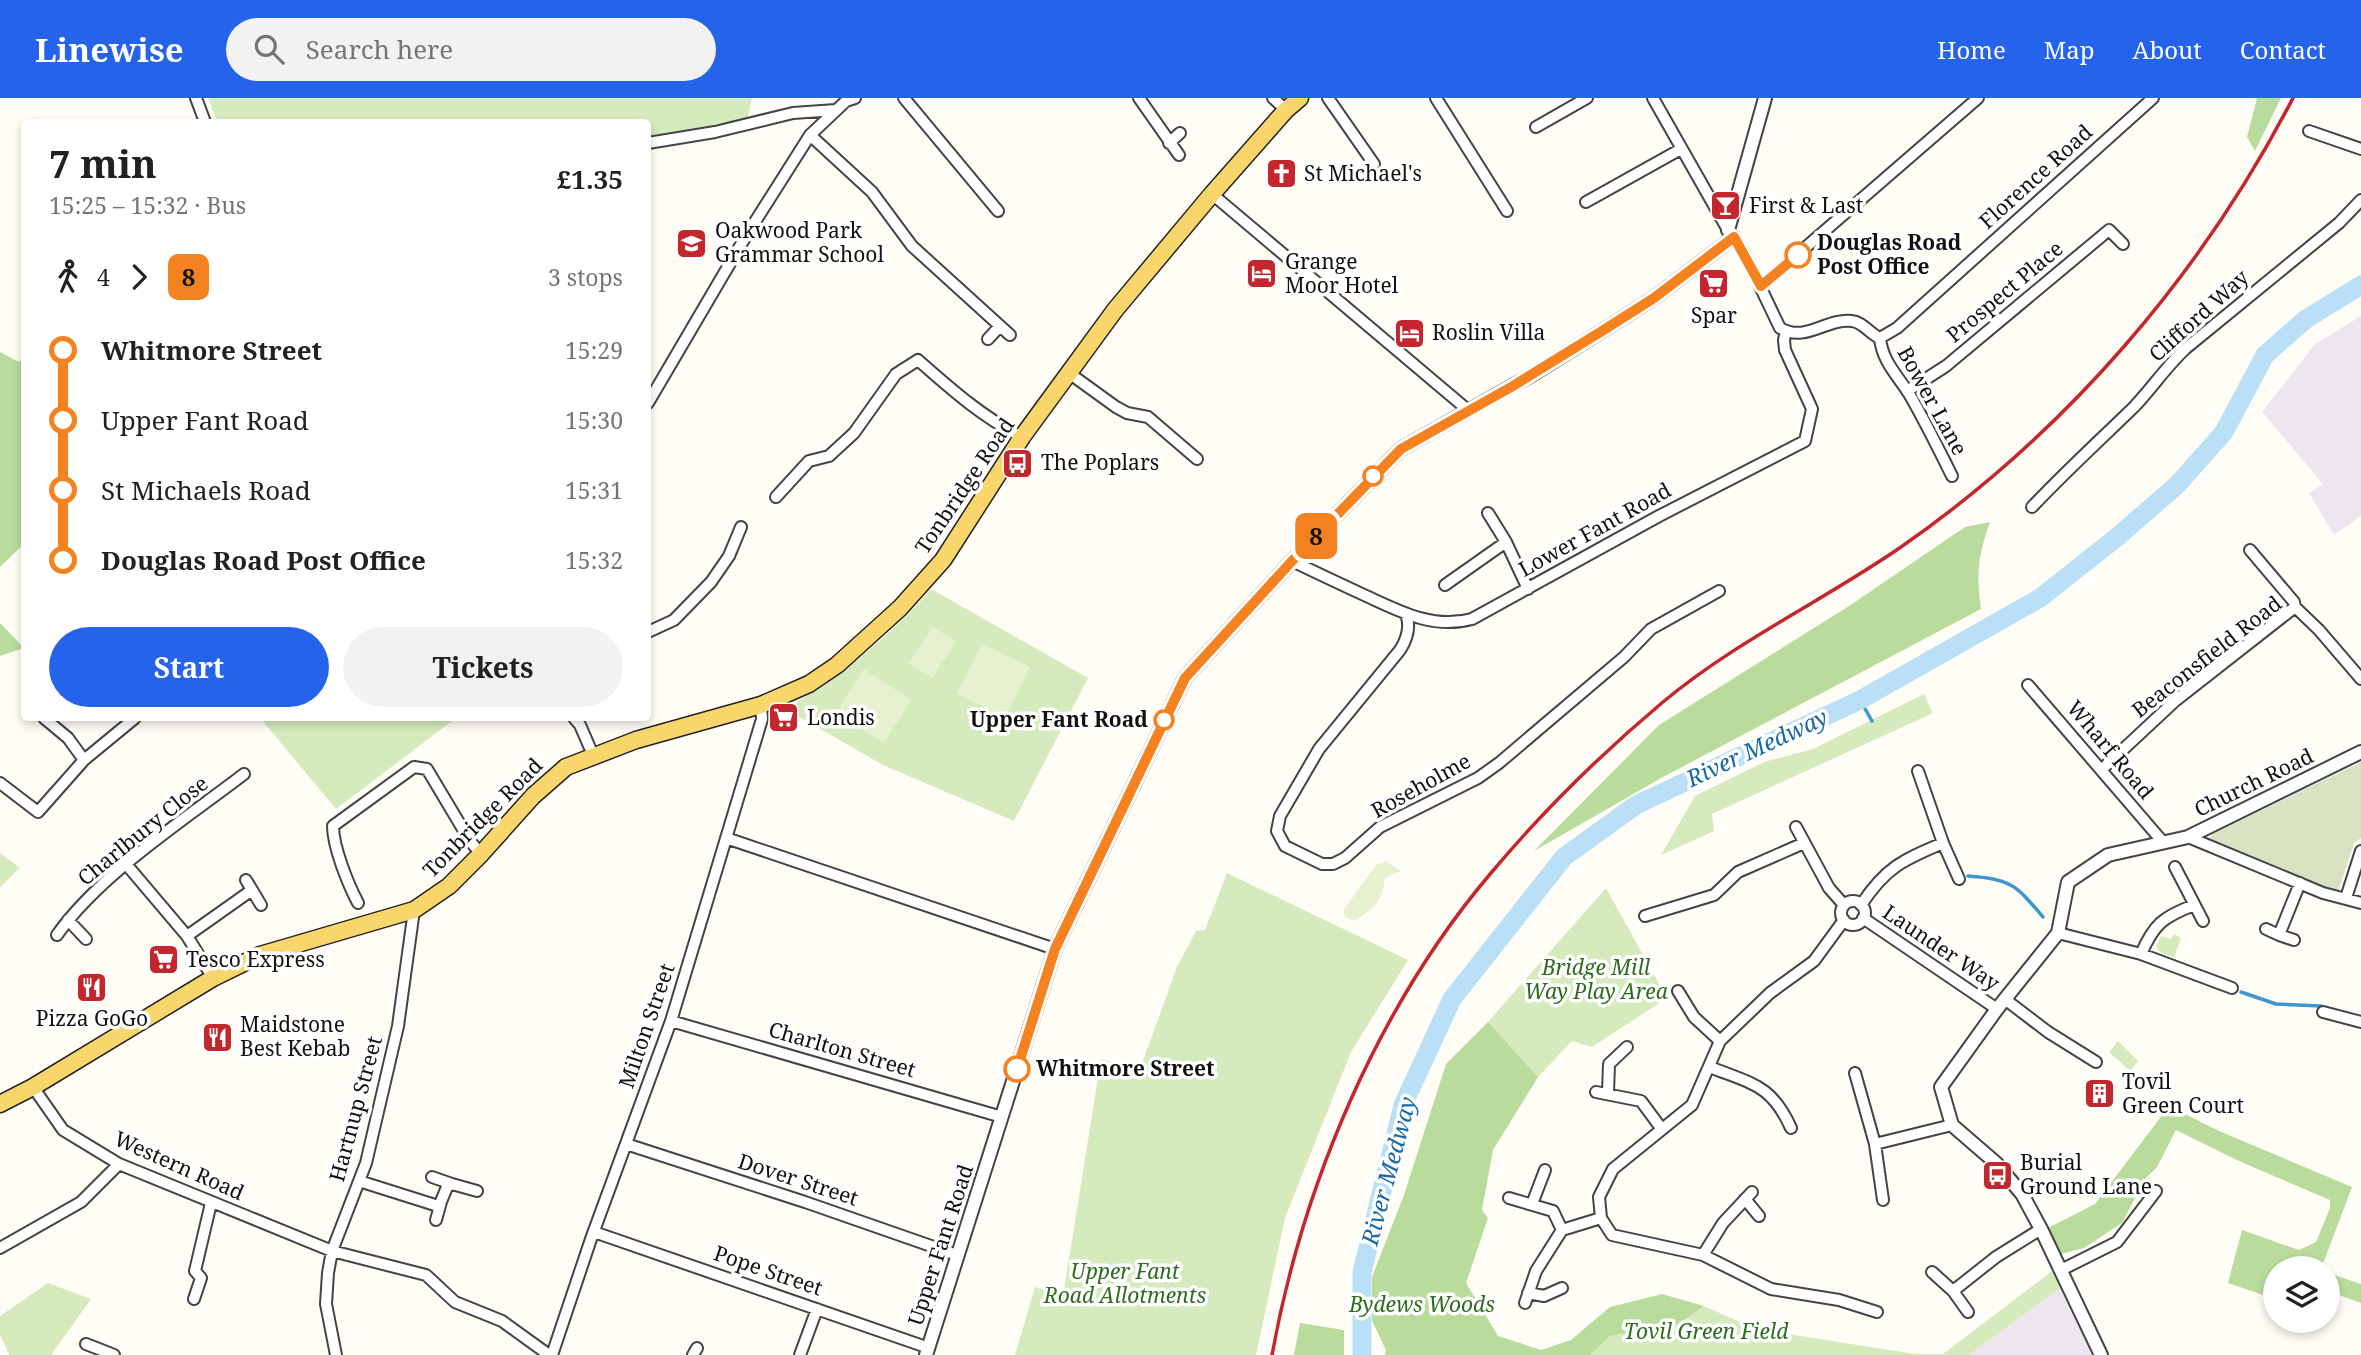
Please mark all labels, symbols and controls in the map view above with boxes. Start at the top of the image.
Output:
search box [226,18,716,81]
text: Linewise [35,27,184,72]
icon: search [250,30,288,68]
text: Search here [306,31,453,67]
text: Home [1937,33,2006,66]
text: Map [2044,33,2095,66]
text: About [2133,33,2202,66]
text: Contact [2240,33,2326,66]
street label: Florence Road [1973,118,2098,235]
text: 7 min [49,137,157,189]
church icon: St Michael's [1264,157,1298,191]
place label: St Michael's [1304,159,1422,187]
text: £1.35 [557,161,623,197]
text: 15:25 – 15:32 · Bus [49,189,246,221]
bar icon: First & Last [1709,189,1743,223]
place label: First & Last [1749,191,1863,219]
place label: Oakwood Park Grammar School [715,216,884,268]
school or university icon: Oakwood Park Grammar School [675,226,709,260]
place label: Douglas Road Post Office [1817,228,1962,280]
street label: Prospect Place [1940,234,2069,348]
marker: Douglas Road Post Office [1785,242,1811,268]
place label: Grange Moor Hotel [1285,247,1399,299]
hotel icon: Grange Moor Hotel [1245,257,1279,291]
icon: walk [49,258,87,296]
icon: forward [120,258,158,296]
text: 8 [182,260,195,293]
text: 4 [97,261,110,293]
text: 3 stops [548,261,623,293]
street label: Clifford Way [2142,263,2254,368]
supermarket icon: Spar [1697,267,1731,301]
place label: Spar [1691,301,1737,329]
hotel icon: Roslin Villa [1392,316,1426,350]
place label: Roslin Villa [1432,318,1545,346]
text: Whitmore Street [101,332,322,368]
text: 15:29 [565,334,623,366]
street label: Bower Lane [1891,341,1974,460]
text: Upper Fant Road [101,402,309,438]
text: 15:30 [565,404,623,436]
street label: Tonbridge Road [908,412,1020,559]
bus stop icon: The Poplars [1001,446,1035,480]
place label: The Poplars [1041,448,1159,476]
unlabelled marker [1363,466,1383,486]
text: St Michaels Road [101,472,311,508]
text: 15:31 [565,474,623,506]
street label: Lower Fant Road [1513,476,1676,583]
line badge: 8 [1293,513,1339,559]
text: 8 [1309,519,1323,552]
text: Douglas Road Post Office [101,542,426,578]
text: 15:32 [565,544,623,576]
street label: Beaconsfield Road [2126,589,2287,724]
button: Start [49,627,329,707]
button: Tickets [343,627,623,707]
street label: Wharf Road [2061,694,2160,805]
water label: River Medway [1680,700,1833,794]
supermarket icon: Londis [767,701,801,735]
place label: Londis [807,703,875,731]
place label: Upper Fant Road [970,705,1148,733]
marker: Upper Fant Road [1154,710,1174,730]
street label: Church Road [2189,741,2318,823]
street label: Roseholme [1366,746,1475,824]
street label: Tonbridge Road [416,751,548,883]
street label: Charlbury Close [71,769,213,891]
street label: Launder Way [1878,898,2005,997]
supermarket icon: Tesco Express [146,943,180,977]
place label: Tesco Express [186,945,325,973]
park label: Bridge Mill Way Play Area [1524,953,1669,1005]
street label: Milton Street [612,960,680,1092]
restaurant icon: Pizza GoGo [75,970,109,1004]
place label: Pizza GoGo [36,1004,148,1032]
place label: Maidstone Best Kebab [240,1010,350,1062]
street label: Charlton Street [766,1015,919,1083]
restaurant icon: Maidstone Best Kebab [200,1020,234,1054]
street label: Hartnup Street [322,1033,388,1185]
place label: Whitmore Street [1036,1054,1215,1082]
marker: Whitmore Street [1004,1056,1030,1082]
place label: Tovil Green Court [2122,1067,2244,1119]
building icon: Tovil Green Court [2082,1077,2116,1111]
water label: River Medway [1353,1093,1423,1250]
street label: Western Road [110,1124,249,1206]
street label: Dover Street [735,1146,862,1212]
place label: Burial Ground Lane [2020,1148,2152,1200]
bus stop icon: Burial Ground Lane [1980,1158,2014,1192]
street label: Upper Fant Road [901,1160,979,1329]
street label: Pope Street [710,1238,826,1302]
map controls [2263,1256,2340,1333]
button: layers [2263,1256,2340,1333]
park label: Upper Fant Road Allotments [1043,1257,1206,1309]
park label: Bydews Woods [1348,1290,1495,1318]
park label: Tovil Green Field [1624,1317,1789,1345]

